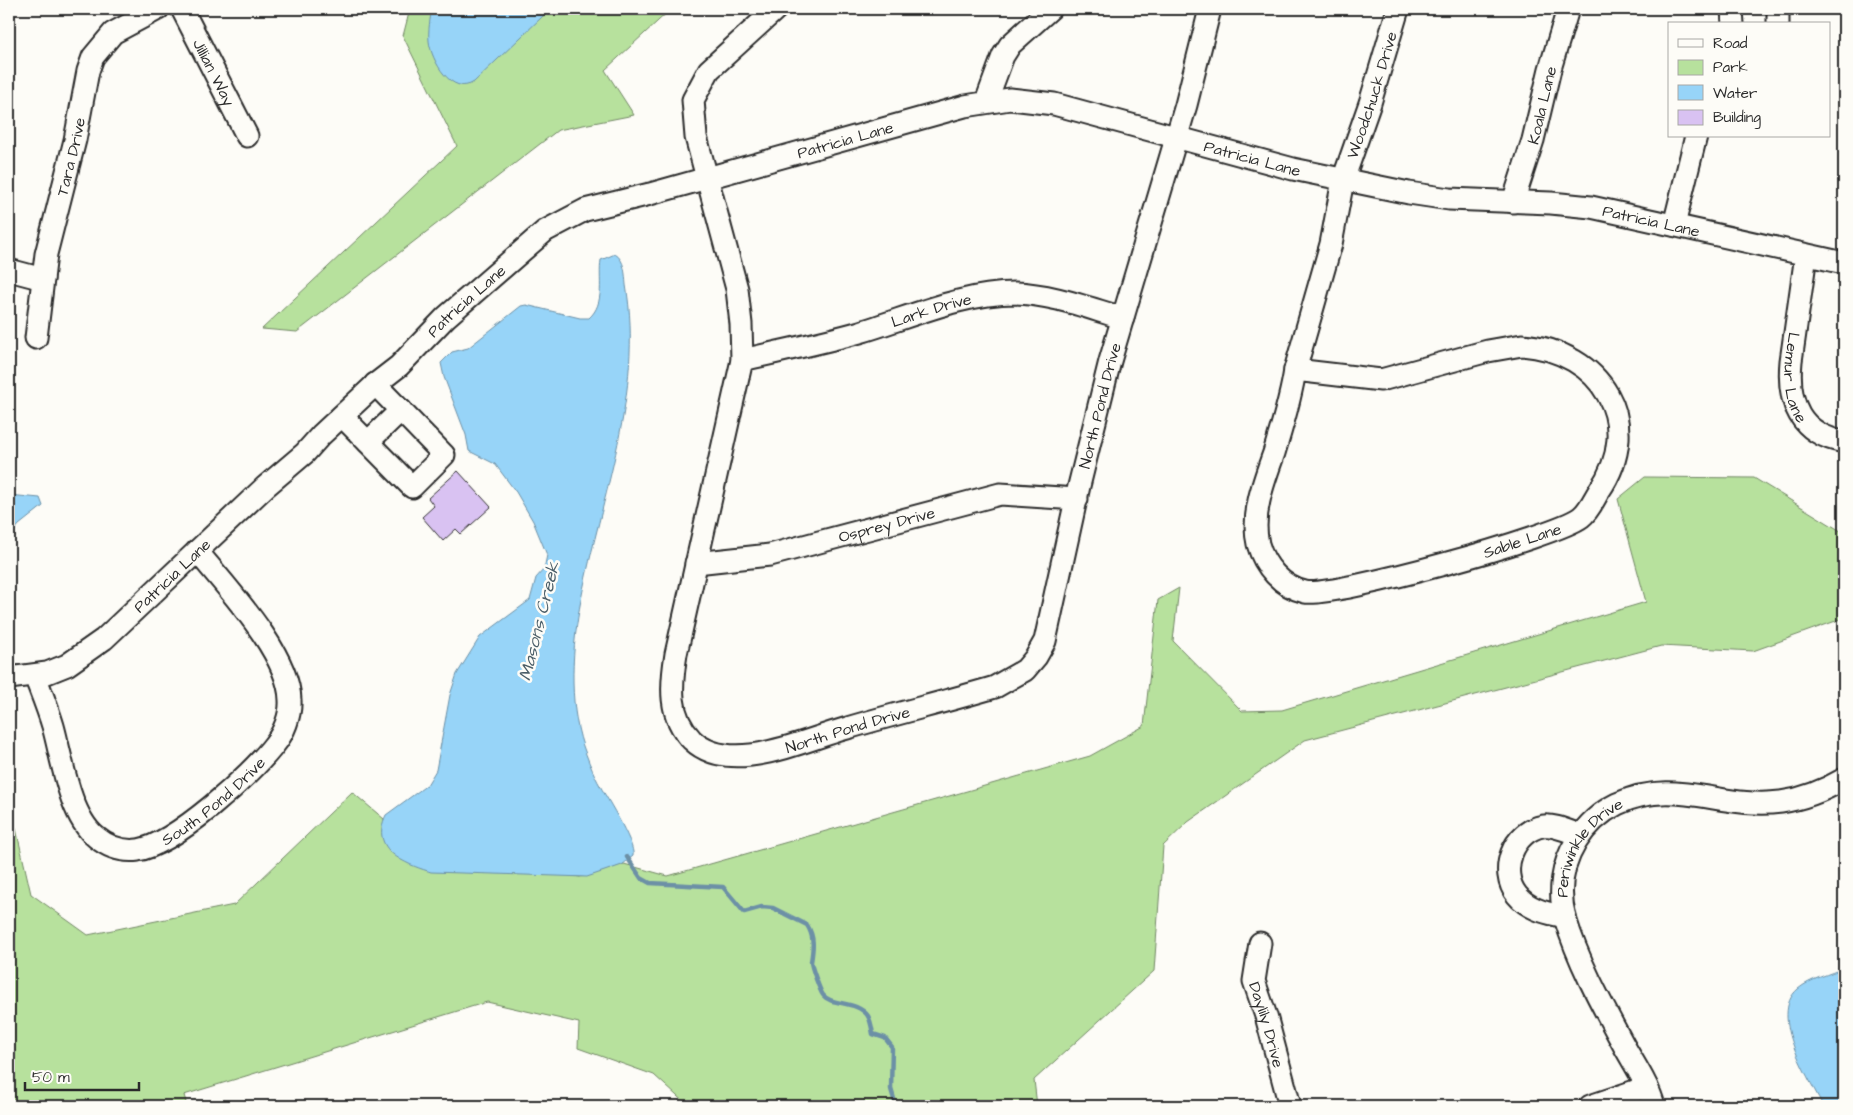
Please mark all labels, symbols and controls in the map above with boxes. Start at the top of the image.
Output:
legend [1668,22,1830,138]
street label: Woodchuck Drive [1341,28,1403,162]
text: Road [1713,33,1748,54]
street label: Jillian Way [187,35,240,111]
text: Park [1713,57,1748,78]
street label: Koala Lane [1522,64,1562,147]
text: Water [1713,83,1757,104]
text: Building [1713,107,1761,129]
street label: Tara Drive [51,115,91,198]
street label: Patricia Lane [795,116,896,164]
street label: Patricia Lane [1202,135,1303,182]
street label: Patricia Lane [1600,200,1702,243]
street label: Patricia Lane [422,260,511,342]
street label: Lark Drive [888,288,974,333]
street label: Lemur Lane [1778,331,1812,428]
street label: North Pond Drive [1074,340,1127,471]
street label: Osprey Drive [836,502,938,548]
street label: Sable Lane [1480,518,1564,564]
street label: Patricia Lane [129,534,216,618]
water label: Masons Creek [513,558,567,683]
street label: North Pond Drive [783,701,913,759]
street label: South Pond Drive [158,752,271,851]
street label: Periwinkle Drive [1552,793,1627,897]
street label: Daylily Drive [1243,979,1289,1070]
scale bar [25,1060,139,1092]
text: 50 m [32,1067,70,1088]

